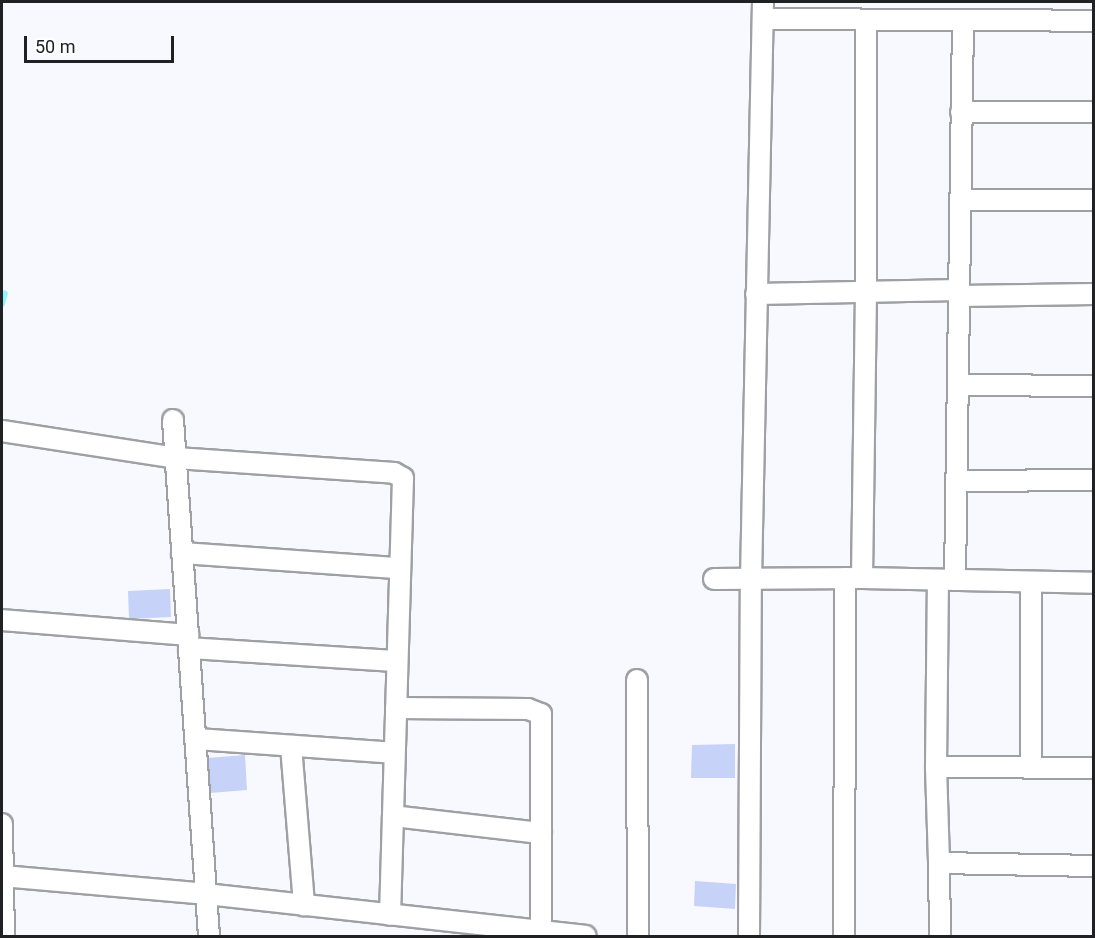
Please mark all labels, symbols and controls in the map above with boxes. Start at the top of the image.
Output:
scale bar [27,24,177,62]
text: 50 m [35,36,75,57]

